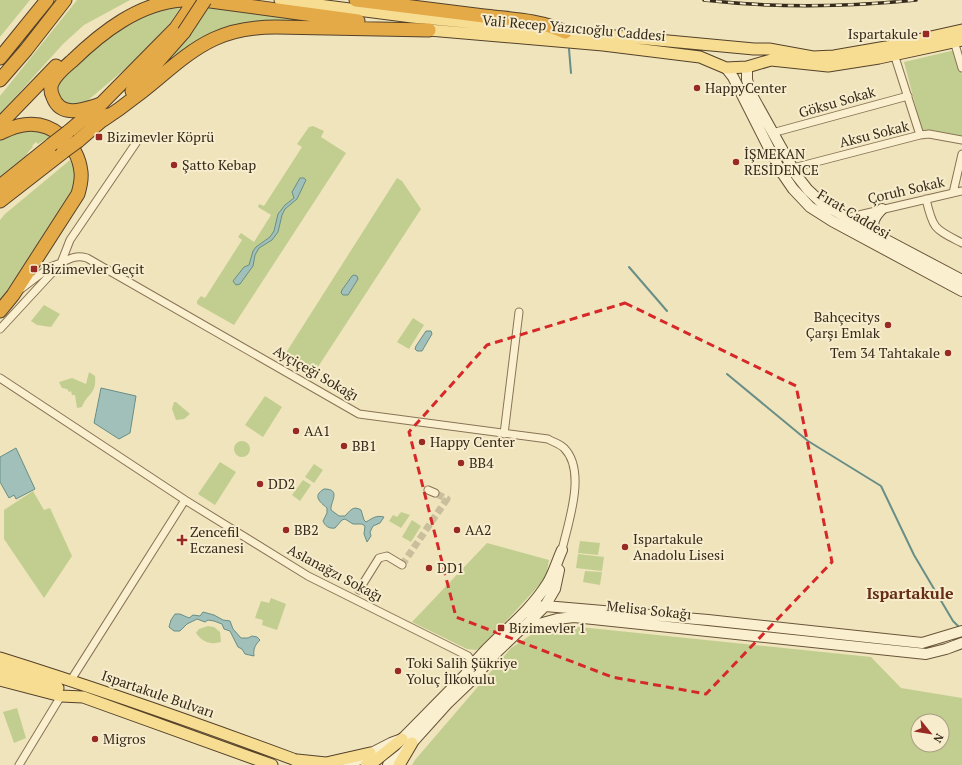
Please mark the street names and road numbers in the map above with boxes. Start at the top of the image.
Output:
street label: Vali Recep Yazıcıoğlu Caddesi [482,10,667,45]
street label: Göksu Sokak [796,81,878,122]
street label: Aksu Sokak [837,116,911,151]
street label: Çoruh Sokak [866,171,947,208]
street label: Fırat Caddesi [814,184,894,243]
street label: Ayçiçeği Sokağı [270,340,362,405]
street label: Aslanağzı Sokağı [284,539,386,606]
street label: Melisa Sokağı [606,596,692,623]
street label: Ispartakule Bulvarı [99,665,217,722]

